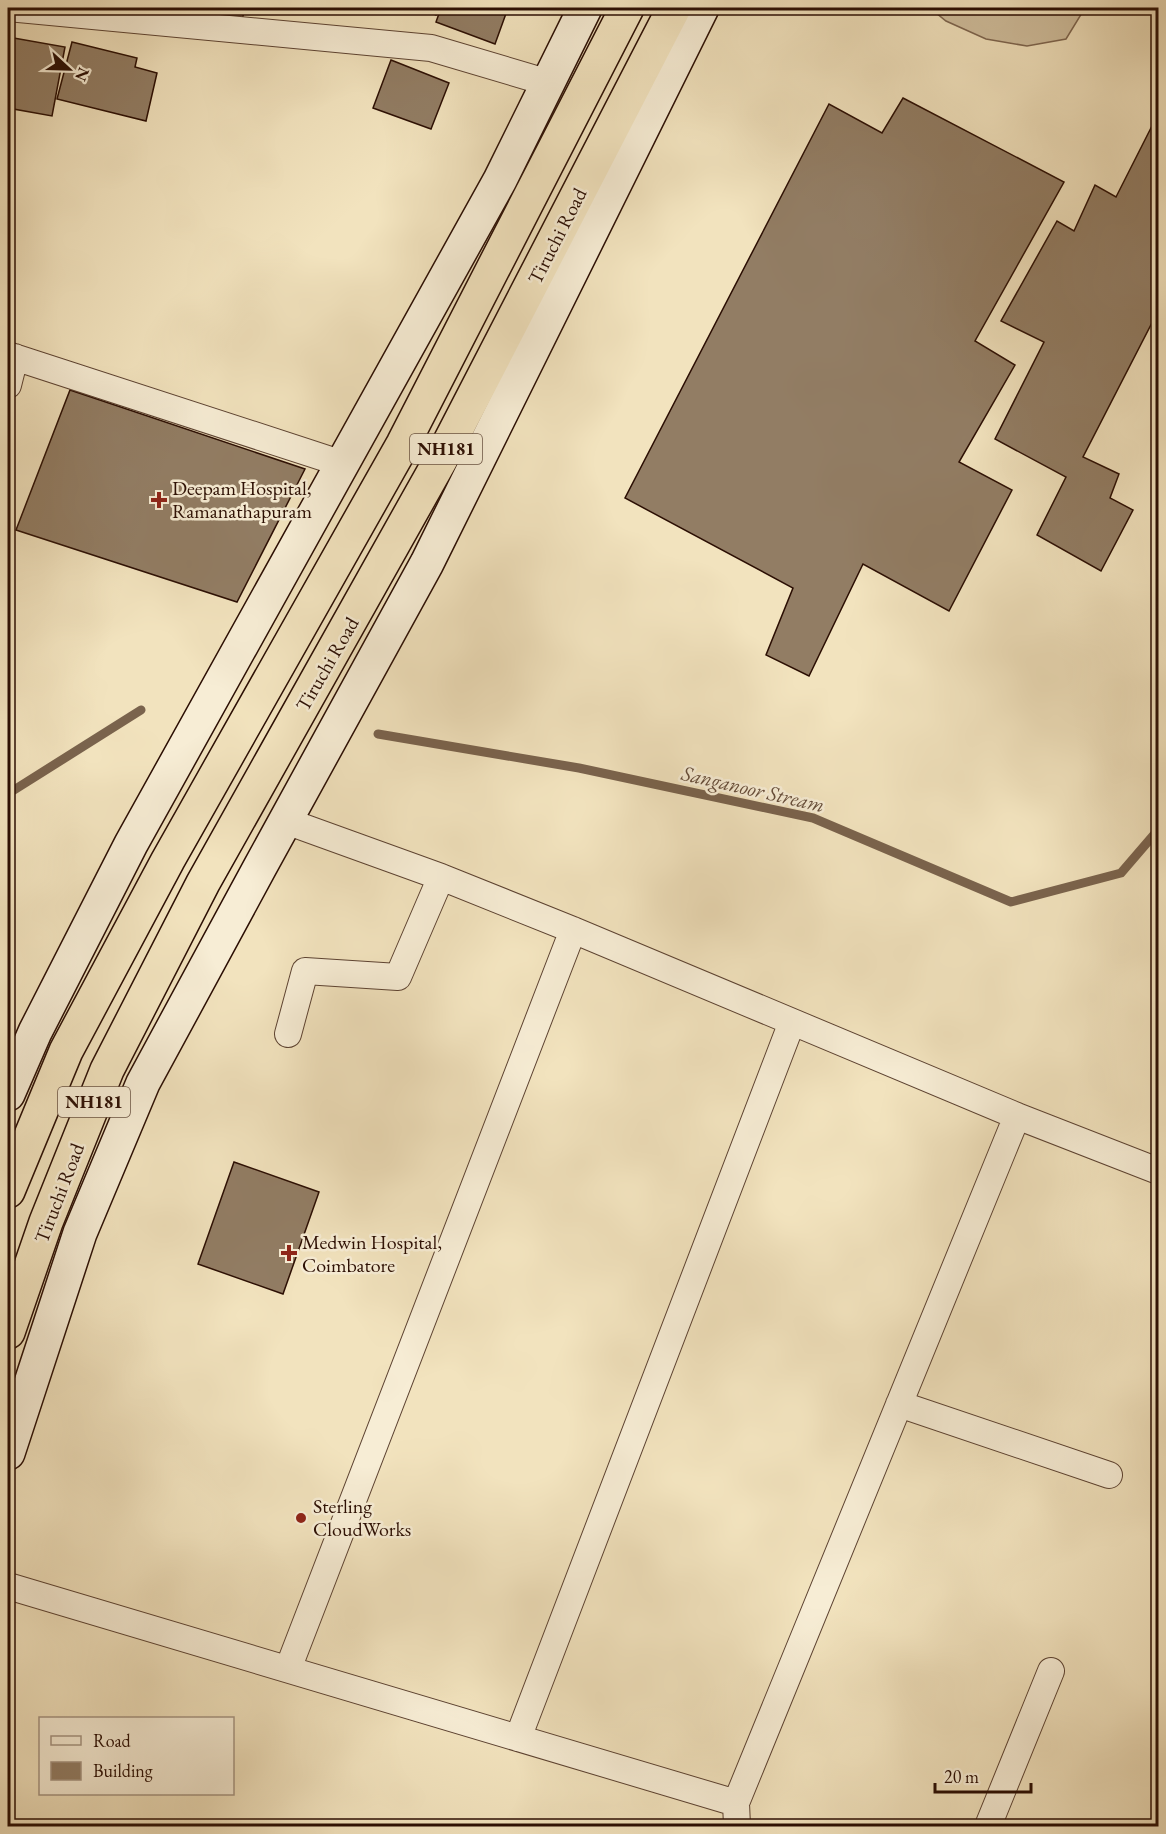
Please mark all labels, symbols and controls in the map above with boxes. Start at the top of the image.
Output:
north arrow [39,39,99,99]
text: N [70,64,95,84]
street label: Tiruchi Road [522,183,593,289]
road number: NH181 [410,434,482,464]
place label: Deepam Hospital, Ramanathapuram [172,475,312,524]
marker: Deepam Hospital, Ramanathapuram [150,491,168,509]
street label: Tiruchi Road [290,611,365,716]
water label: Sanganoor Stream [678,759,827,818]
road number: NH181 [58,1087,130,1117]
street label: Tiruchi Road [28,1139,90,1247]
place label: Medwin Hospital, Coimbatore [302,1229,442,1278]
marker: Medwin Hospital, Coimbatore [280,1244,298,1262]
place label: Sterling CloudWorks [313,1493,411,1542]
marker: Sterling CloudWorks [294,1511,308,1525]
legend [39,1717,234,1795]
text: Road [93,1729,132,1752]
scale bar [935,1756,1031,1794]
text: Building [93,1759,153,1782]
text: 20 m [944,1765,979,1788]

